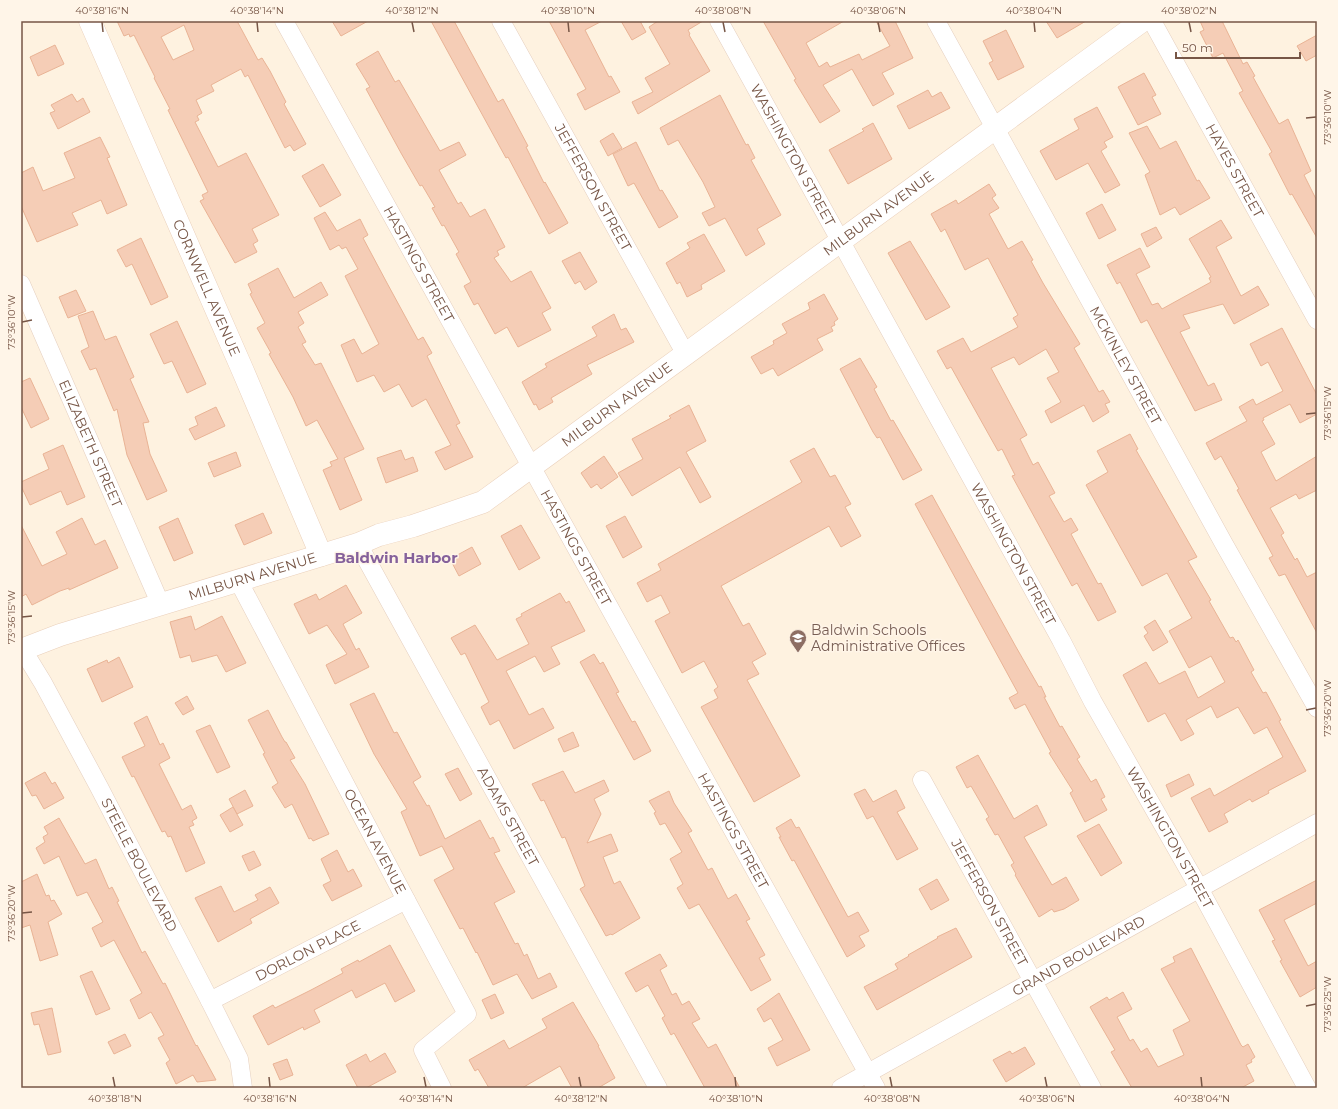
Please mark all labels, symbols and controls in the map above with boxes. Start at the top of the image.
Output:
text: 40°38'16"N [75,4,129,17]
text: 40°38'14"N [230,4,284,17]
text: 40°38'12"N [385,4,439,17]
text: 40°38'10"N [541,4,595,17]
text: 40°38'08"N [695,4,751,17]
text: 40°38'06"N [850,4,906,17]
text: 40°38'04"N [1006,4,1062,17]
text: 40°38'02"N [1161,4,1217,17]
scale bar [1176,34,1300,60]
text: 50 m [1182,40,1213,55]
street label: WASHINGTON STREET [746,81,839,229]
text: 73°36'10"W [1321,90,1334,144]
street label: JEFFERSON STREET [550,120,636,254]
street label: HAYES STREET [1201,121,1268,221]
street label: MILBURN AVENUE [819,167,938,260]
street label: HASTINGS STREET [379,203,458,325]
street label: CORNWELL AVENUE [169,216,244,359]
text: 73°36'10"W [5,295,18,349]
street label: MCKINLEY STREET [1086,303,1165,428]
street label: MILBURN AVENUE [558,358,676,451]
street label: ELIZABETH STREET [55,377,126,510]
text: 73°36'15"W [1321,386,1334,440]
street label: WASHINGTON STREET [967,480,1060,628]
street label: HASTINGS STREET [537,486,616,609]
street label: MILBURN AVENUE [186,548,319,604]
district label: Baldwin Harbor [334,548,458,567]
text: 73°36'15"W [5,590,18,644]
place label: Baldwin Schools Administrative Offices [811,621,965,655]
school or university icon: Baldwin Schools Administrative Offices [788,628,808,653]
text: 73°36'20"W [1321,680,1334,736]
street label: ADAMS STREET [474,764,543,869]
street label: WASHINGTON STREET [1123,764,1217,911]
street label: HASTINGS STREET [694,769,773,892]
street label: OCEAN AVENUE [340,785,410,897]
street label: STEELE BOULEVARD [97,795,182,935]
street label: JEFFERSON STREET [947,835,1032,969]
text: 73°36'20"W [5,885,18,941]
street label: GRAND BOULEVARD [1009,911,1148,1000]
street label: DORLON PLACE [252,916,363,985]
text: 73°36'25"W [1321,976,1334,1032]
text: 40°38'18"N [88,1092,142,1105]
text: 40°38'16"N [243,1092,297,1105]
text: 40°38'14"N [399,1092,453,1105]
text: 40°38'12"N [554,1092,608,1105]
text: 40°38'10"N [709,1092,763,1105]
text: 40°38'08"N [864,1092,920,1105]
text: 40°38'06"N [1019,1092,1075,1105]
text: 40°38'04"N [1174,1092,1230,1105]

